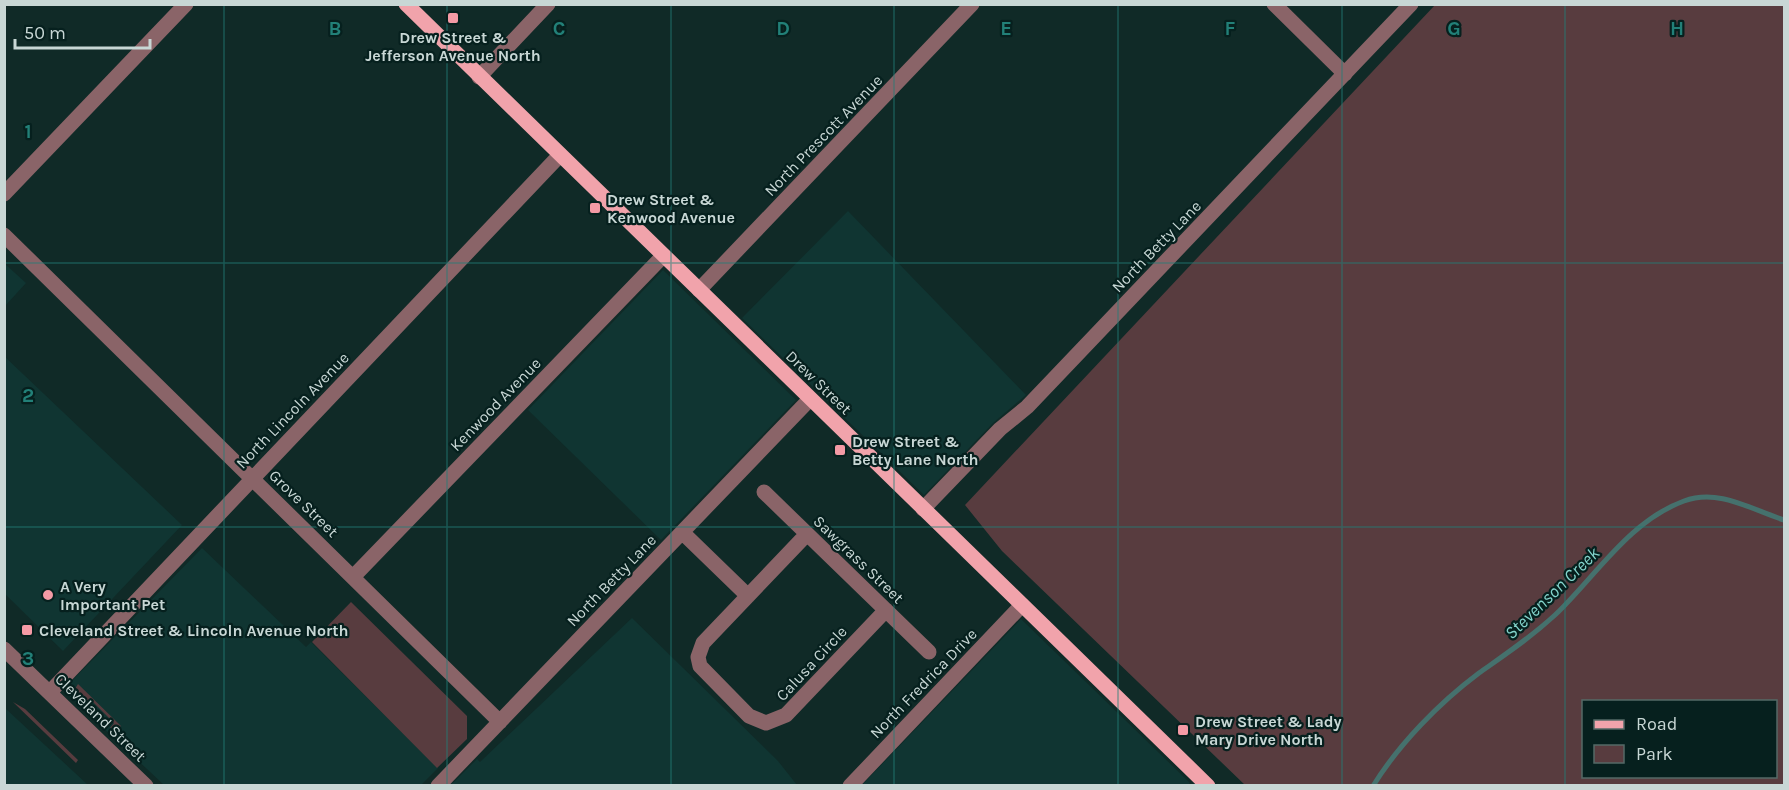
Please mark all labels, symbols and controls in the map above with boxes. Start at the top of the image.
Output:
marker: Drew Street & Jefferson Avenue North [446,11,460,25]
scale bar [15,12,150,50]
text: B [329,17,341,40]
text: C [553,17,565,40]
text: D [776,17,790,40]
text: E [1000,17,1012,40]
text: F [1225,17,1236,40]
text: G [1447,17,1461,40]
text: H [1670,17,1684,40]
text: 50 m [24,22,66,44]
place label: Drew Street & Jefferson Avenue North [365,28,541,65]
street label: North Prescott Avenue [760,71,886,200]
text: 1 [24,120,32,143]
place label: Drew Street & Kenwood Avenue [607,190,735,227]
street label: North Betty Lane [1108,196,1205,296]
marker: Drew Street & Kenwood Avenue [588,201,602,215]
street label: Drew Street [782,346,855,418]
street label: North Lincoln Avenue [232,348,353,472]
street label: Kenwood Avenue [446,354,545,455]
text: 2 [22,384,34,407]
place label: Drew Street & Betty Lane North [852,432,978,469]
marker: Drew Street & Betty Lane North [833,443,847,457]
street label: Grove Street [265,466,342,541]
street label: Sawgrass Street [810,511,908,607]
street label: North Betty Lane [563,530,660,630]
water label: Stevenson Creek [1500,542,1605,644]
place label: A Very Important Pet [60,577,165,614]
marker: A Very Important Pet [41,588,55,602]
place label: Cleveland Street & Lincoln Avenue North [39,621,349,640]
street label: Calusa Circle [772,622,851,705]
marker: Cleveland Street & Lincoln Avenue North [20,623,34,637]
street label: North Fredrica Drive [866,624,981,742]
text: 3 [22,647,34,670]
street label: Cleveland Street [51,669,150,765]
legend [1582,700,1777,778]
place label: Drew Street & Lady Mary Drive North [1195,712,1342,749]
text: Road [1636,713,1677,735]
marker: Drew Street & Lady Mary Drive North [1176,723,1190,737]
text: Park [1636,743,1673,765]

